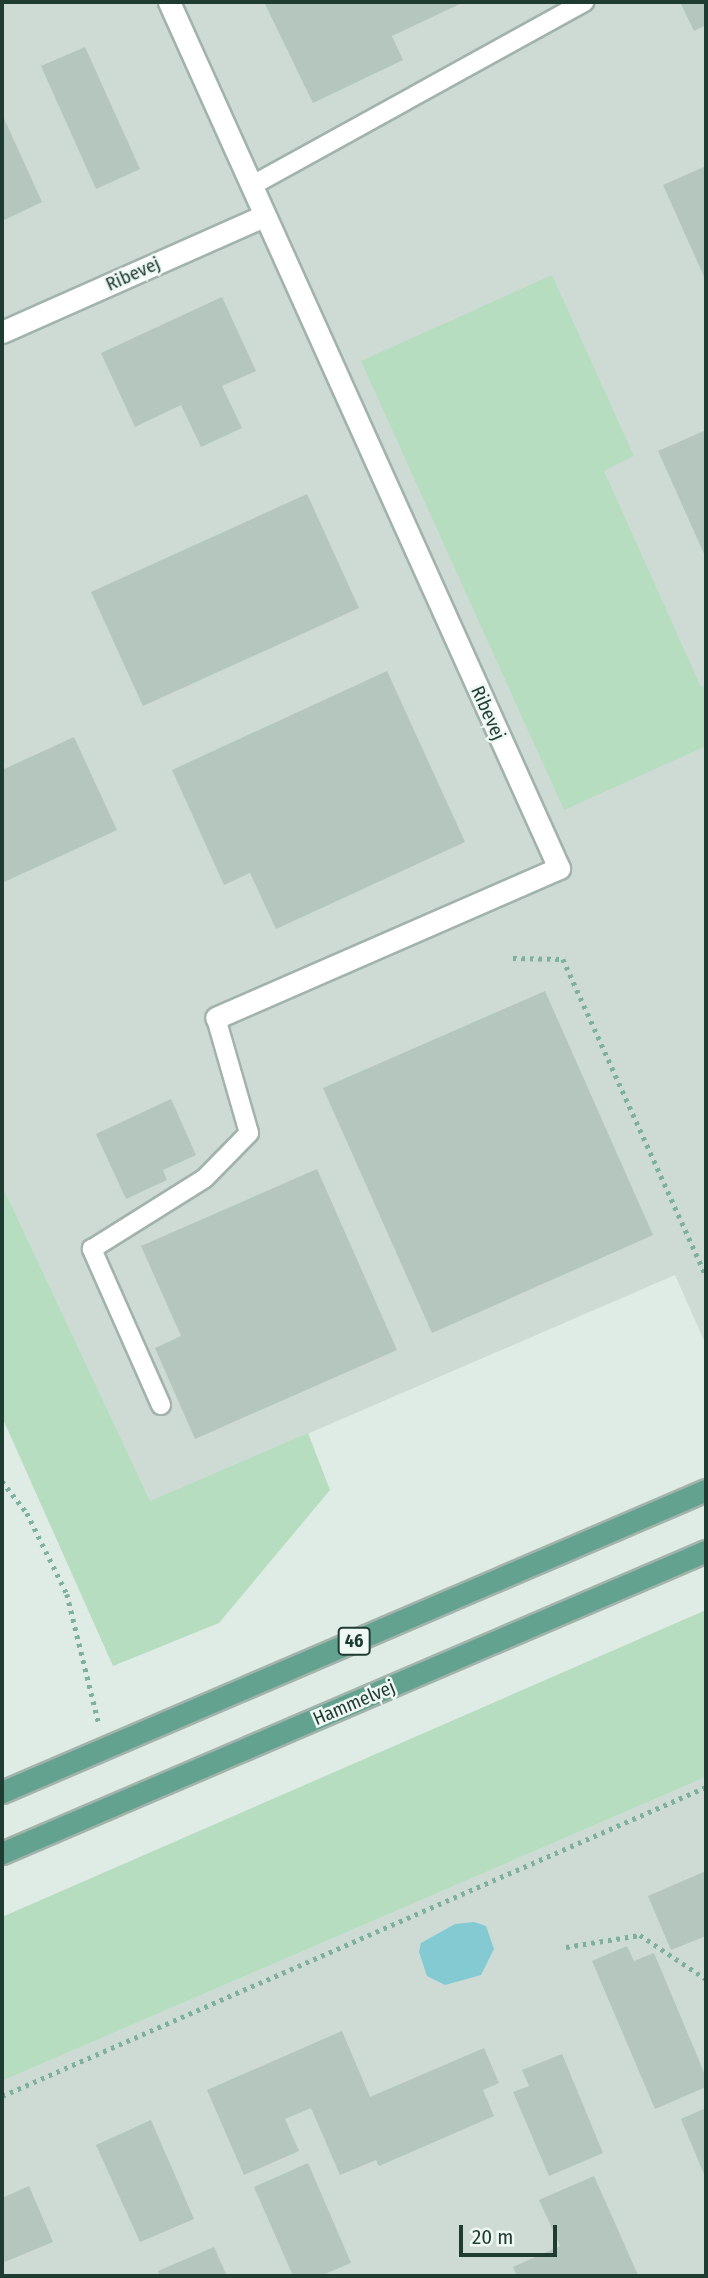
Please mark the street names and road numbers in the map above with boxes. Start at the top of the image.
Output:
street label: Ribevej [102,252,164,296]
street label: Ribevej [466,682,510,744]
road number: 46 [336,1626,372,1656]
street label: Hammelvej [310,1676,398,1730]

